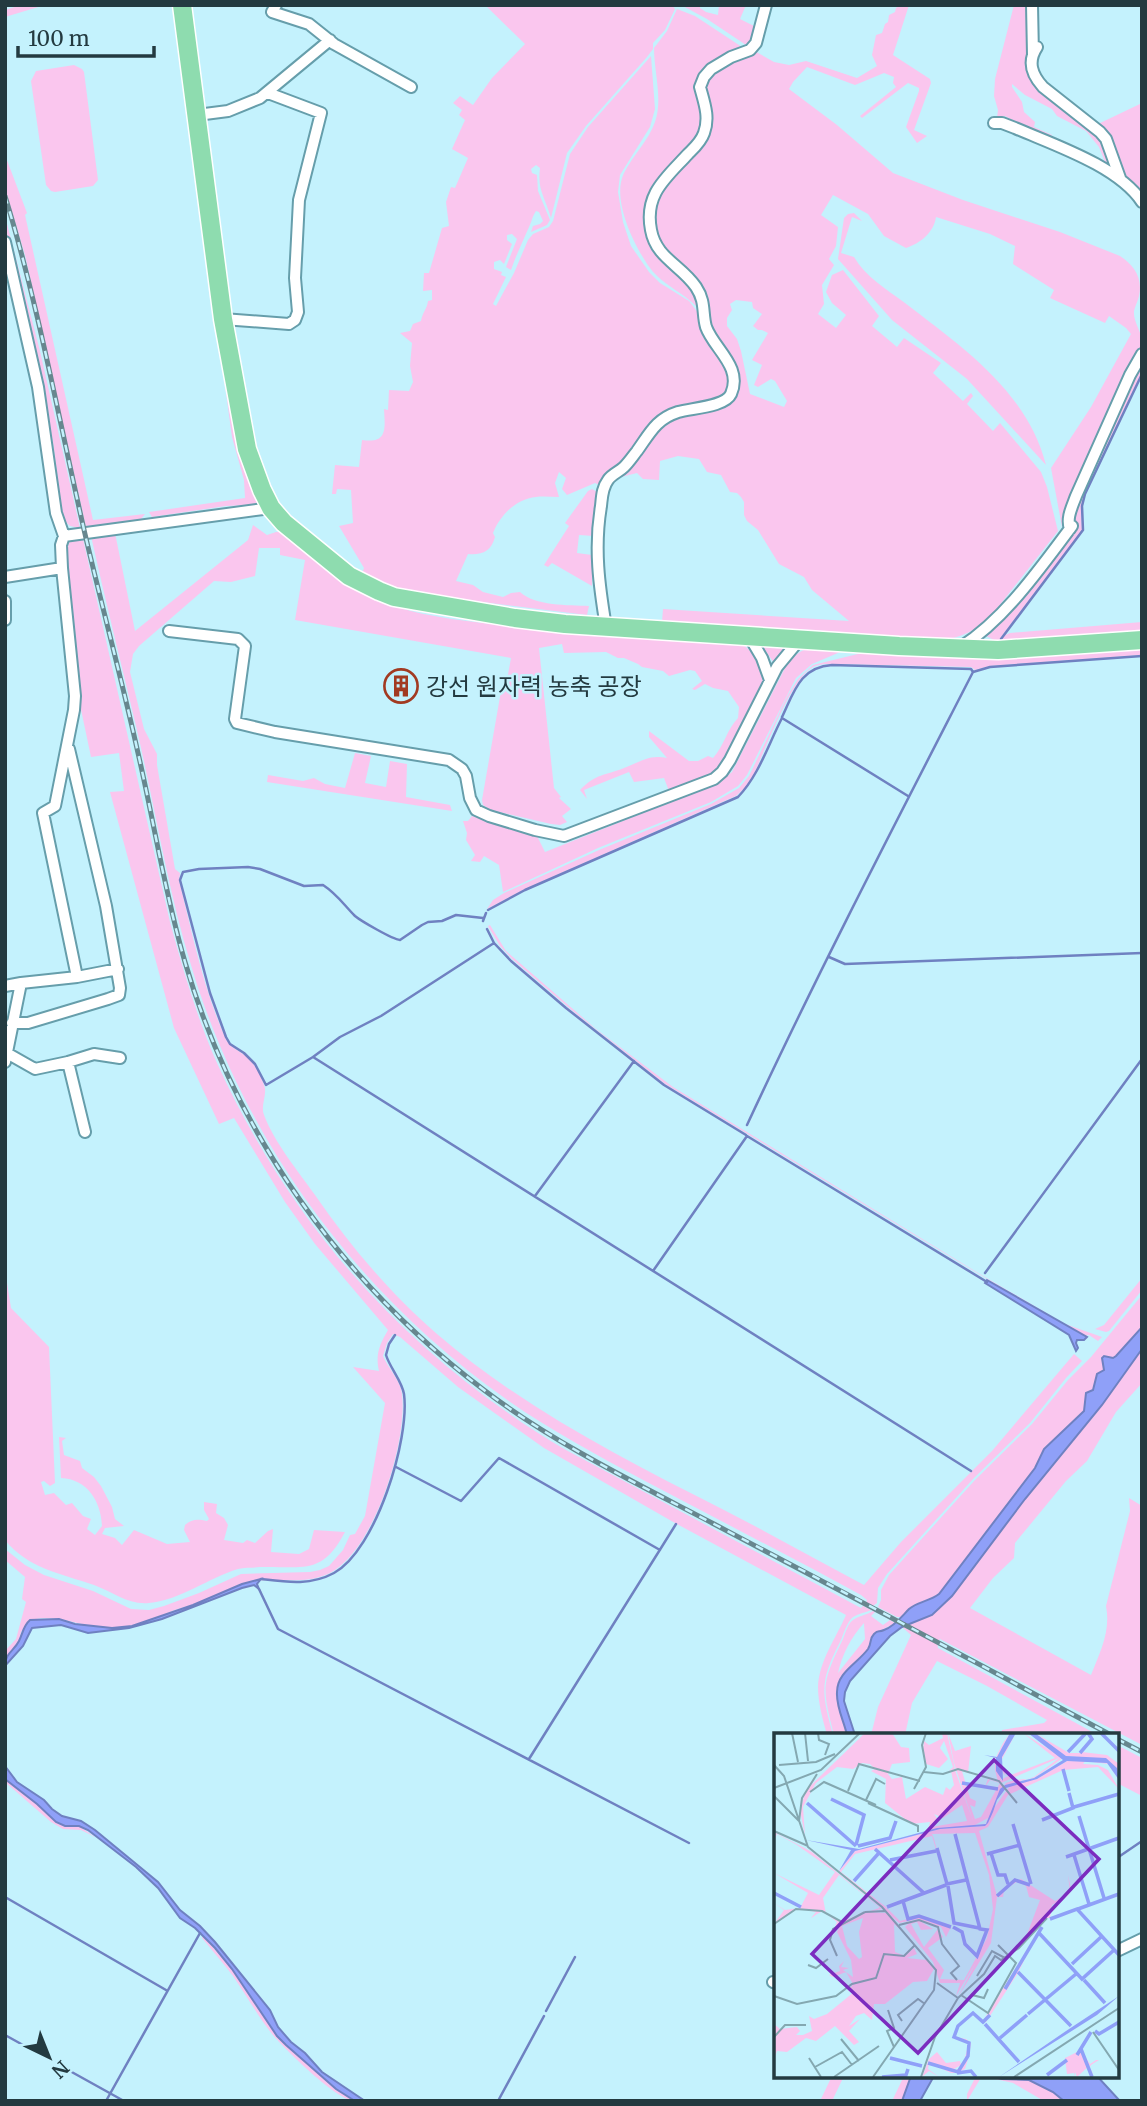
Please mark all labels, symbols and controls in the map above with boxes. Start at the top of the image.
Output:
scale bar [18,14,154,58]
text: 100 m [28,25,90,52]
building icon: 강선 원자력 농축 공장 [382,667,420,705]
place label: 강선 원자력 농축 공장 [426,671,642,702]
inset map [774,1733,1119,2078]
north arrow [14,2022,84,2092]
text: N [47,2056,74,2083]

